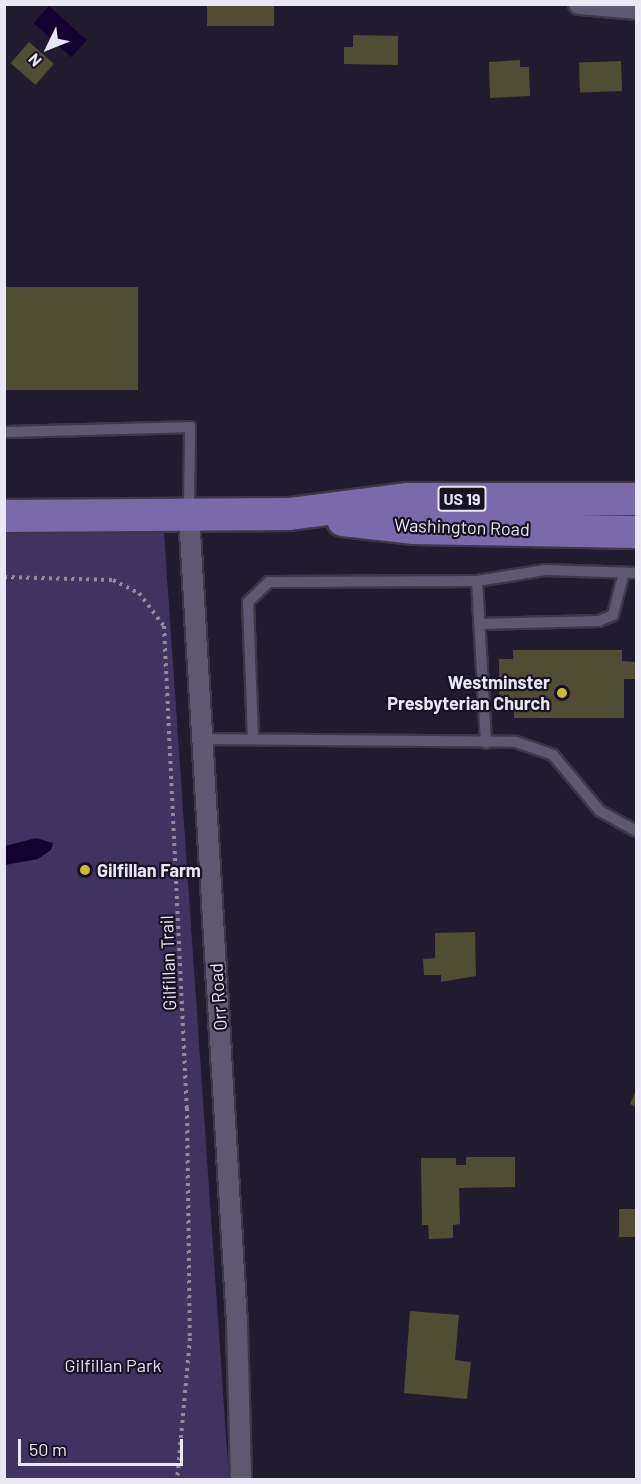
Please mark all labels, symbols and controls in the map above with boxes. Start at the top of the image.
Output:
north arrow [18,18,78,78]
text: N [24,50,45,71]
road number: US 19 [436,486,488,512]
street label: Washington Road [394,514,530,540]
place label: Westminster Presbyterian Church [387,672,550,714]
marker: Westminster Presbyterian Church [555,686,569,700]
place label: Gilfillan Farm [97,859,201,881]
marker: Gilfillan Farm [78,863,92,877]
street label: Gilfillan Trail [156,915,180,1011]
street label: Orr Road [205,962,231,1032]
park label: Gilfillan Park [65,1354,161,1376]
scale bar [21,1427,186,1465]
text: 50 m [29,1438,67,1460]

